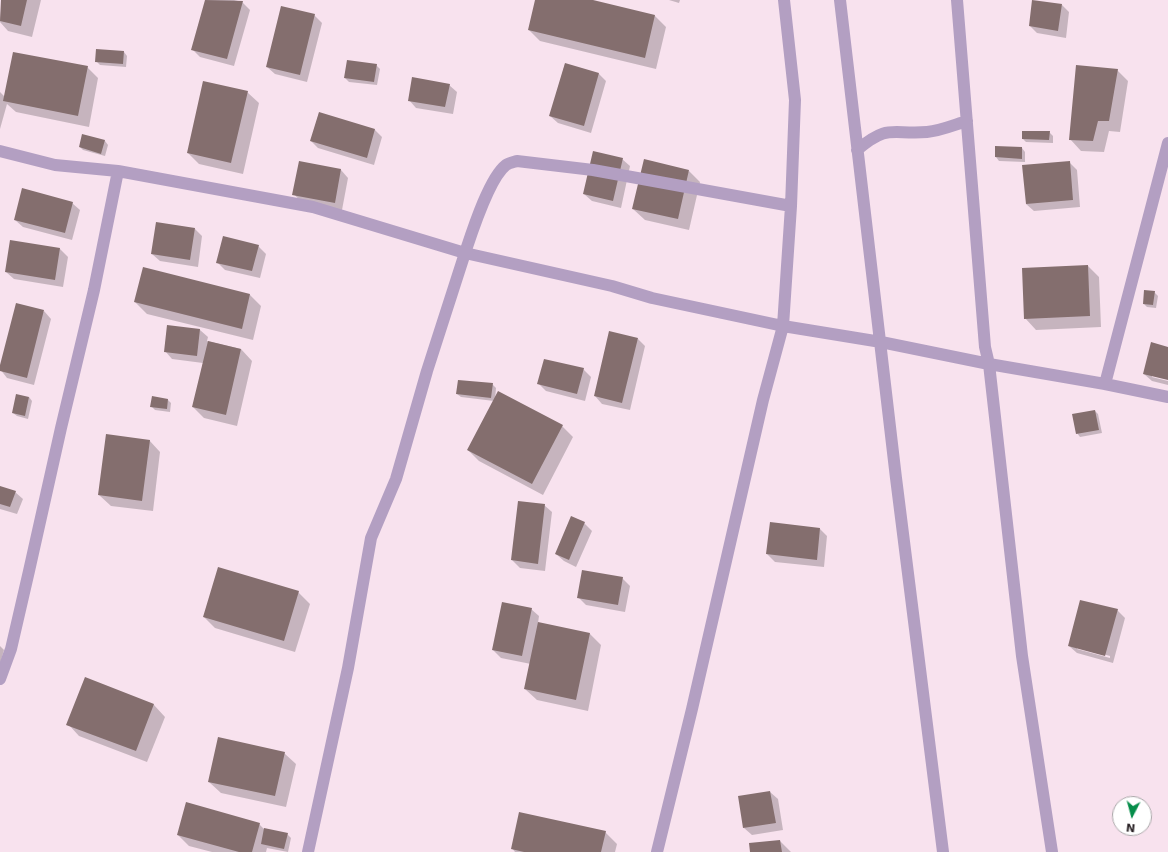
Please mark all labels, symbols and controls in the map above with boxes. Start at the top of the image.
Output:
north arrow [1112,796,1152,836]
text: N [1126,820,1136,834]

